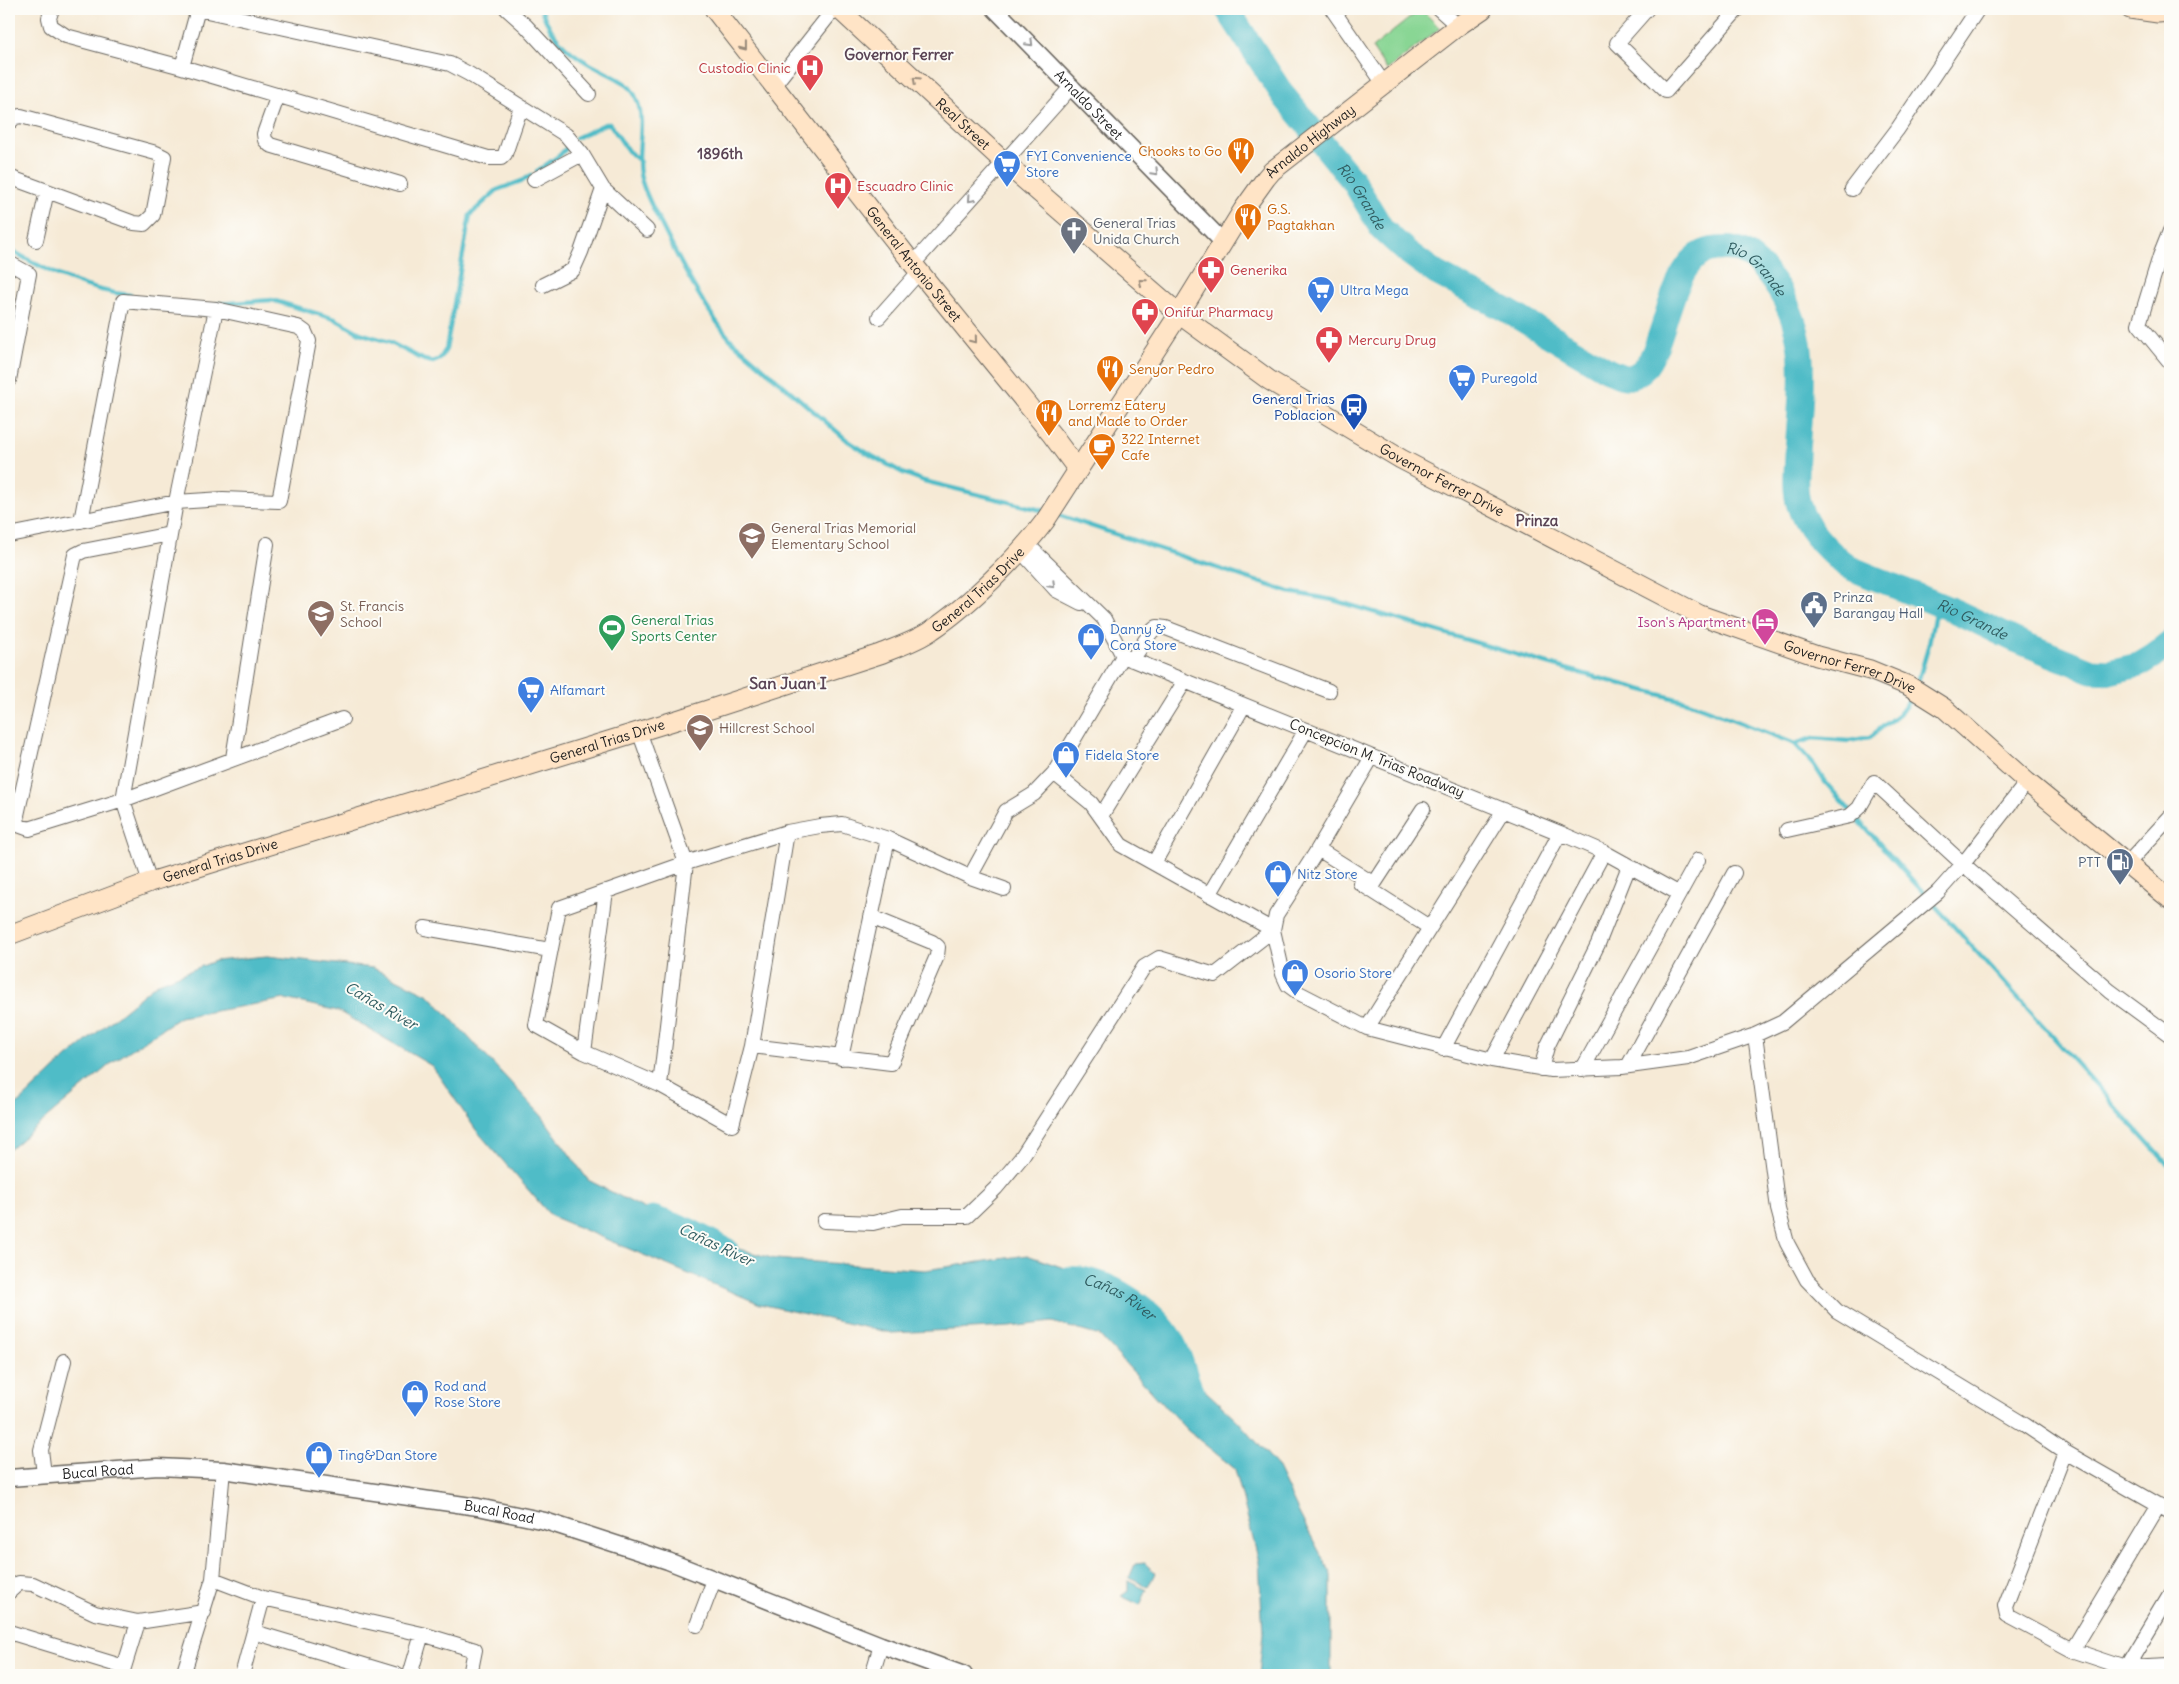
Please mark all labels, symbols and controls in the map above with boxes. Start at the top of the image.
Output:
one-way arrow [1024,38,1033,47]
one-way arrow [738,41,747,51]
district label: Governor Ferrer [844,45,955,64]
hospital icon: Custodio Clinic [795,53,825,92]
place label: Custodio Clinic [698,59,791,77]
street label: Arnaldo Street [1051,66,1127,144]
one-way arrow [913,77,922,86]
street label: Real Street [932,94,994,154]
street label: Arnaldo Highway [1261,101,1359,182]
restaurant icon: Chooks to Go [1226,136,1256,175]
place label: Chooks to Go [1138,142,1222,160]
district label: 1896th [697,144,743,163]
place label: FYI Convenience Store [1026,147,1132,181]
supermarket icon: FYI Convenience Store [992,149,1022,188]
water label: Rio Grande [1333,159,1391,234]
one-way arrow [1150,166,1159,175]
hospital icon: Escuadro Clinic [823,171,853,210]
place label: Escuadro Clinic [857,177,954,195]
one-way arrow [968,193,977,202]
place label: G.S. Pagtakhan [1267,200,1335,234]
restaurant icon: G.S. Pagtakhan [1233,202,1263,241]
street label: General Antonio Street [862,203,966,326]
place label: General Trias Unida Church [1093,214,1179,248]
church icon: General Trias Unida Church [1059,216,1089,255]
water label: Rio Grande [1725,238,1791,300]
pharmacy icon: Generika [1196,255,1226,294]
place label: Generika [1230,261,1287,279]
supermarket icon: Ultra Mega [1306,275,1336,314]
one-way arrow [1139,279,1148,288]
place label: Ultra Mega [1340,281,1409,299]
pharmacy icon: Onifur Pharmacy [1130,297,1160,336]
place label: Onifur Pharmacy [1164,303,1273,321]
pharmacy icon: Mercury Drug [1314,325,1344,364]
place label: Mercury Drug [1348,331,1436,349]
one-way arrow [969,334,978,343]
restaurant icon: Senyor Pedro [1095,354,1125,393]
place label: Senyor Pedro [1129,360,1214,378]
supermarket icon: Puregold [1447,363,1477,402]
place label: Puregold [1481,369,1537,387]
place label: General Trias Poblacion [1252,390,1335,424]
bus stop icon: General Trias Poblacion [1339,392,1369,431]
place label: Lorremz Eatery and Made to Order [1068,396,1188,430]
restaurant icon: Lorremz Eatery and Made to Order [1034,398,1064,437]
place label: 322 Internet Cafe [1121,430,1200,464]
cafe icon: 322 Internet Cafe [1087,432,1117,471]
street label: Governor Ferrer Drive [1376,439,1507,520]
district label: Prinza [1516,511,1559,530]
place label: General Trias Memorial Elementary School [771,519,916,553]
school or university icon: General Trias Memorial Elementary School [737,521,767,560]
street label: General Trias Drive [928,543,1028,637]
one-way arrow [1046,579,1055,588]
place label: Prinza Barangay Hall [1833,588,1923,622]
public building icon: Prinza Barangay Hall [1799,590,1829,629]
water label: Rio Grande [1934,595,2012,644]
place label: St. Francis School [340,597,404,631]
school or university icon: St. Francis School [306,599,336,638]
hotel icon: Ison's Apartment [1750,607,1780,646]
place label: General Trias Sports Center [631,611,717,645]
sports icon: General Trias Sports Center [597,613,627,652]
place label: Ison's Apartment [1637,613,1746,631]
place label: Danny & Cora Store [1110,620,1177,654]
shop icon: Danny & Cora Store [1076,622,1106,661]
street label: Governor Ferrer Drive [1781,636,1920,697]
district label: San Juan I [749,673,827,693]
supermarket icon: Alfamart [516,675,546,714]
place label: Alfamart [550,681,605,699]
school or university icon: Hillcrest School [685,713,715,752]
street label: General Trias Drive [547,715,667,768]
street label: Concepcion M. Trias Roadway [1287,715,1467,801]
place label: Hillcrest School [719,719,815,737]
shop icon: Fidela Store [1051,740,1081,779]
place label: Fidela Store [1085,746,1159,764]
street label: General Trias Drive [160,834,280,887]
fuel station icon: PTT [2105,847,2135,886]
place label: PTT [2078,853,2101,871]
shop icon: Nitz Store [1263,859,1293,898]
place label: Nitz Store [1297,865,1357,883]
shop icon: Osorio Store [1280,958,1310,997]
place label: Osorio Store [1314,964,1392,982]
water label: Cañas River [342,977,422,1035]
water label: Cañas River [676,1219,758,1271]
water label: Cañas River [1082,1270,1162,1326]
place label: Rod and Rose Store [434,1377,501,1411]
shop icon: Rod and Rose Store [400,1379,430,1418]
shop icon: Ting&Dan Store [304,1440,334,1479]
place label: Ting&Dan Store [338,1446,437,1464]
street label: Bucal Road [61,1460,134,1483]
street label: Bucal Road [463,1496,536,1528]

